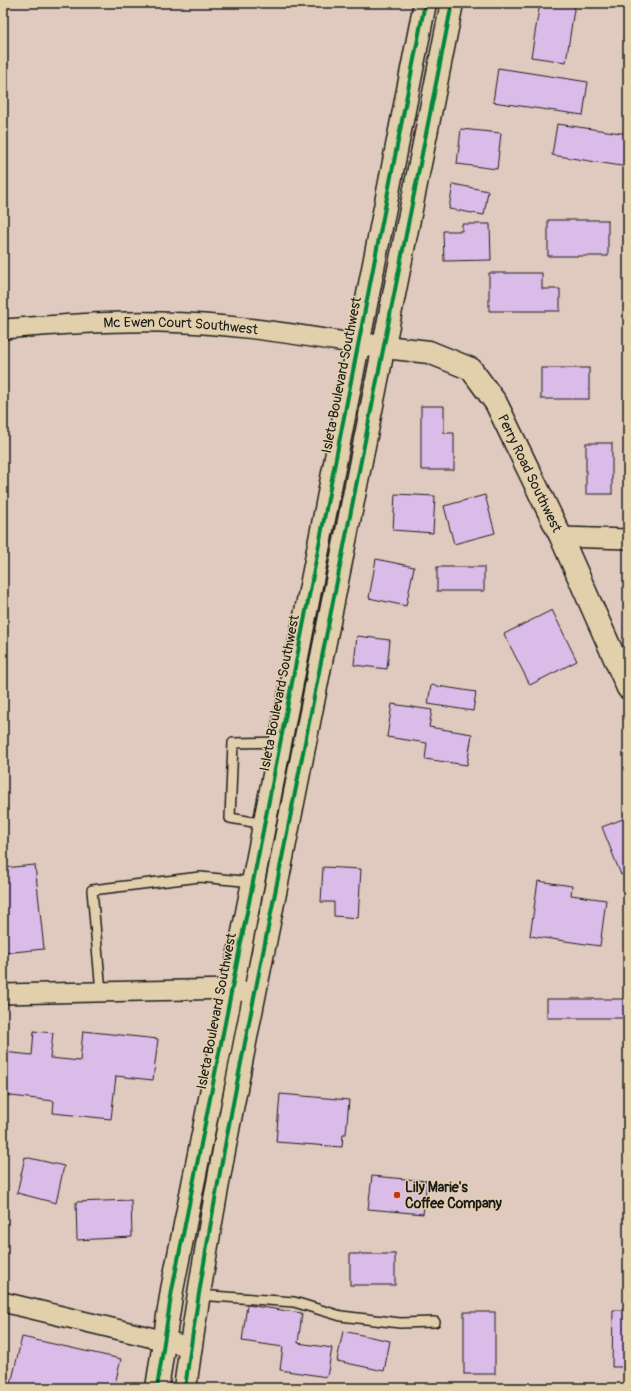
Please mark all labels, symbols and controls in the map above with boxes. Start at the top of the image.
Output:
street label: Isleta Boulevard Southwest [318,295,365,455]
street label: Mc Ewen Court Southwest [103,314,259,338]
street label: Perry Road Southwest [494,412,566,535]
street label: Isleta Boulevard Southwest [256,613,303,773]
street label: Isleta Boulevard Southwest [193,931,240,1091]
place label: Lily Marie's Coffee Company [405,1179,502,1212]
marker: Lily Marie's Coffee Company [392,1190,402,1200]

